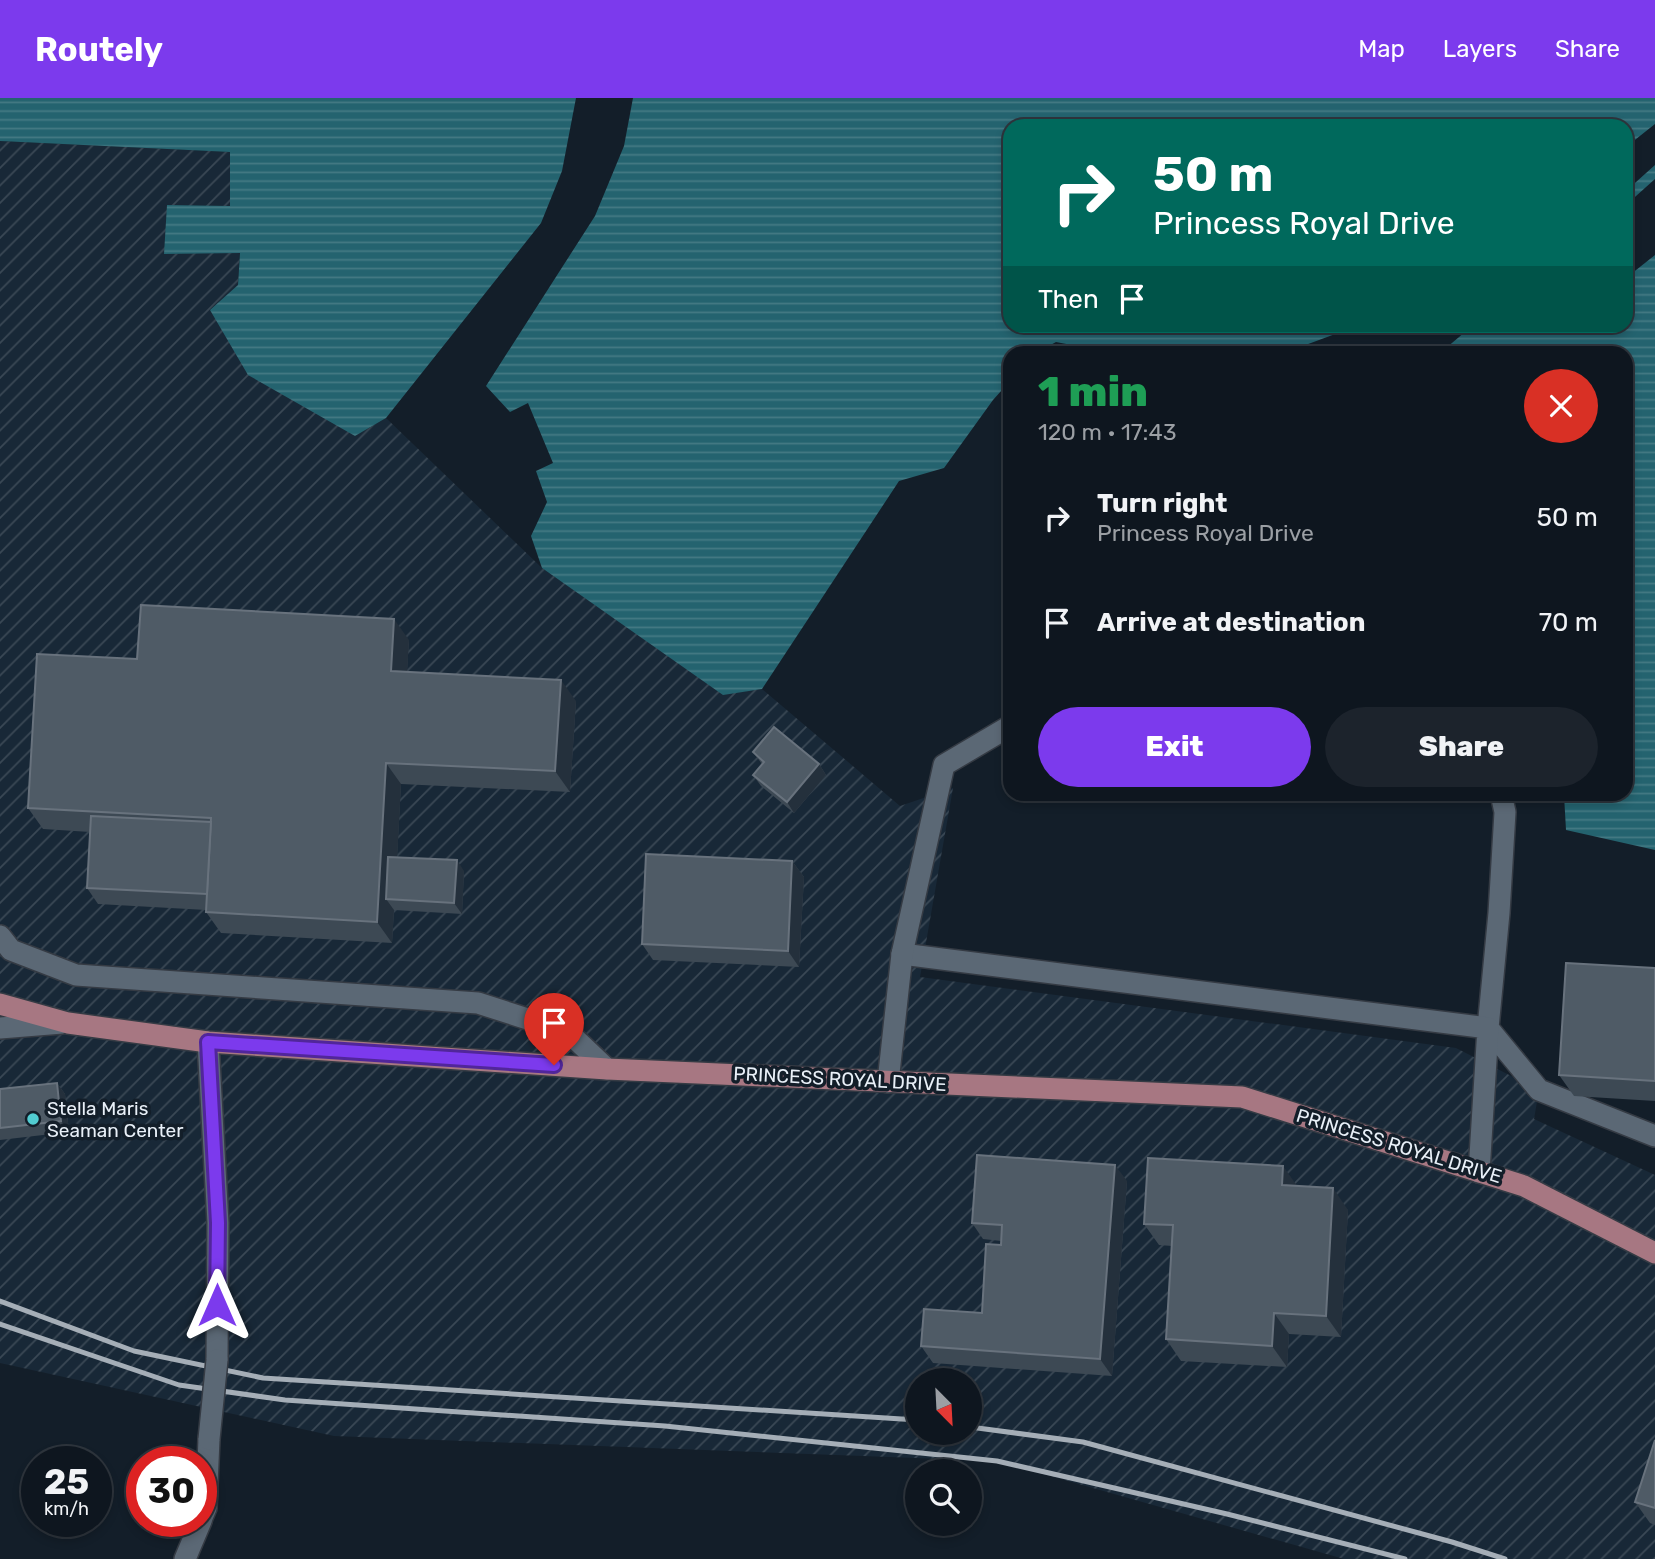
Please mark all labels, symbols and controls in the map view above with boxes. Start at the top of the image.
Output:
text: Routely [35,30,163,69]
text: Map [1358,35,1405,63]
text: Layers [1443,35,1517,63]
text: Share [1555,35,1620,63]
text: 50 m [1153,145,1273,203]
icon: right [1038,147,1129,238]
text: Princess Royal Drive [1153,204,1455,242]
icon: arrive [1113,280,1151,318]
text: Then [1038,284,1099,315]
text: 1 min [1038,367,1148,417]
button: close [1524,369,1598,443]
text: 120 m · 17:43 [1038,418,1177,446]
text: Turn right [1097,488,1227,519]
icon: right [1038,499,1076,537]
text: 50 m [1537,502,1598,533]
text: Princess Royal Drive [1097,519,1314,547]
icon: arrive [1038,604,1076,642]
text: Arrive at destination [1097,607,1365,638]
text: 70 m [1539,607,1598,638]
button: Exit [1038,707,1311,787]
button: Share [1325,707,1598,787]
pin [524,993,584,1065]
icon: arrive [535,1004,573,1042]
street label: PRINCESS ROYAL DRIVE [733,1062,947,1096]
place label: Stella Maris Seaman Center [47,1097,184,1142]
street label: PRINCESS ROYAL DRIVE [1294,1104,1504,1188]
marker: Stella Maris Seaman Center [25,1111,41,1127]
position arrow [180,1268,254,1342]
north arrow [905,1368,982,1446]
map controls [905,1368,982,1536]
speed limit sign: 30 [126,1446,217,1537]
button: search [905,1459,982,1536]
text: 25 [44,1461,89,1503]
text: km/h [44,1498,89,1520]

